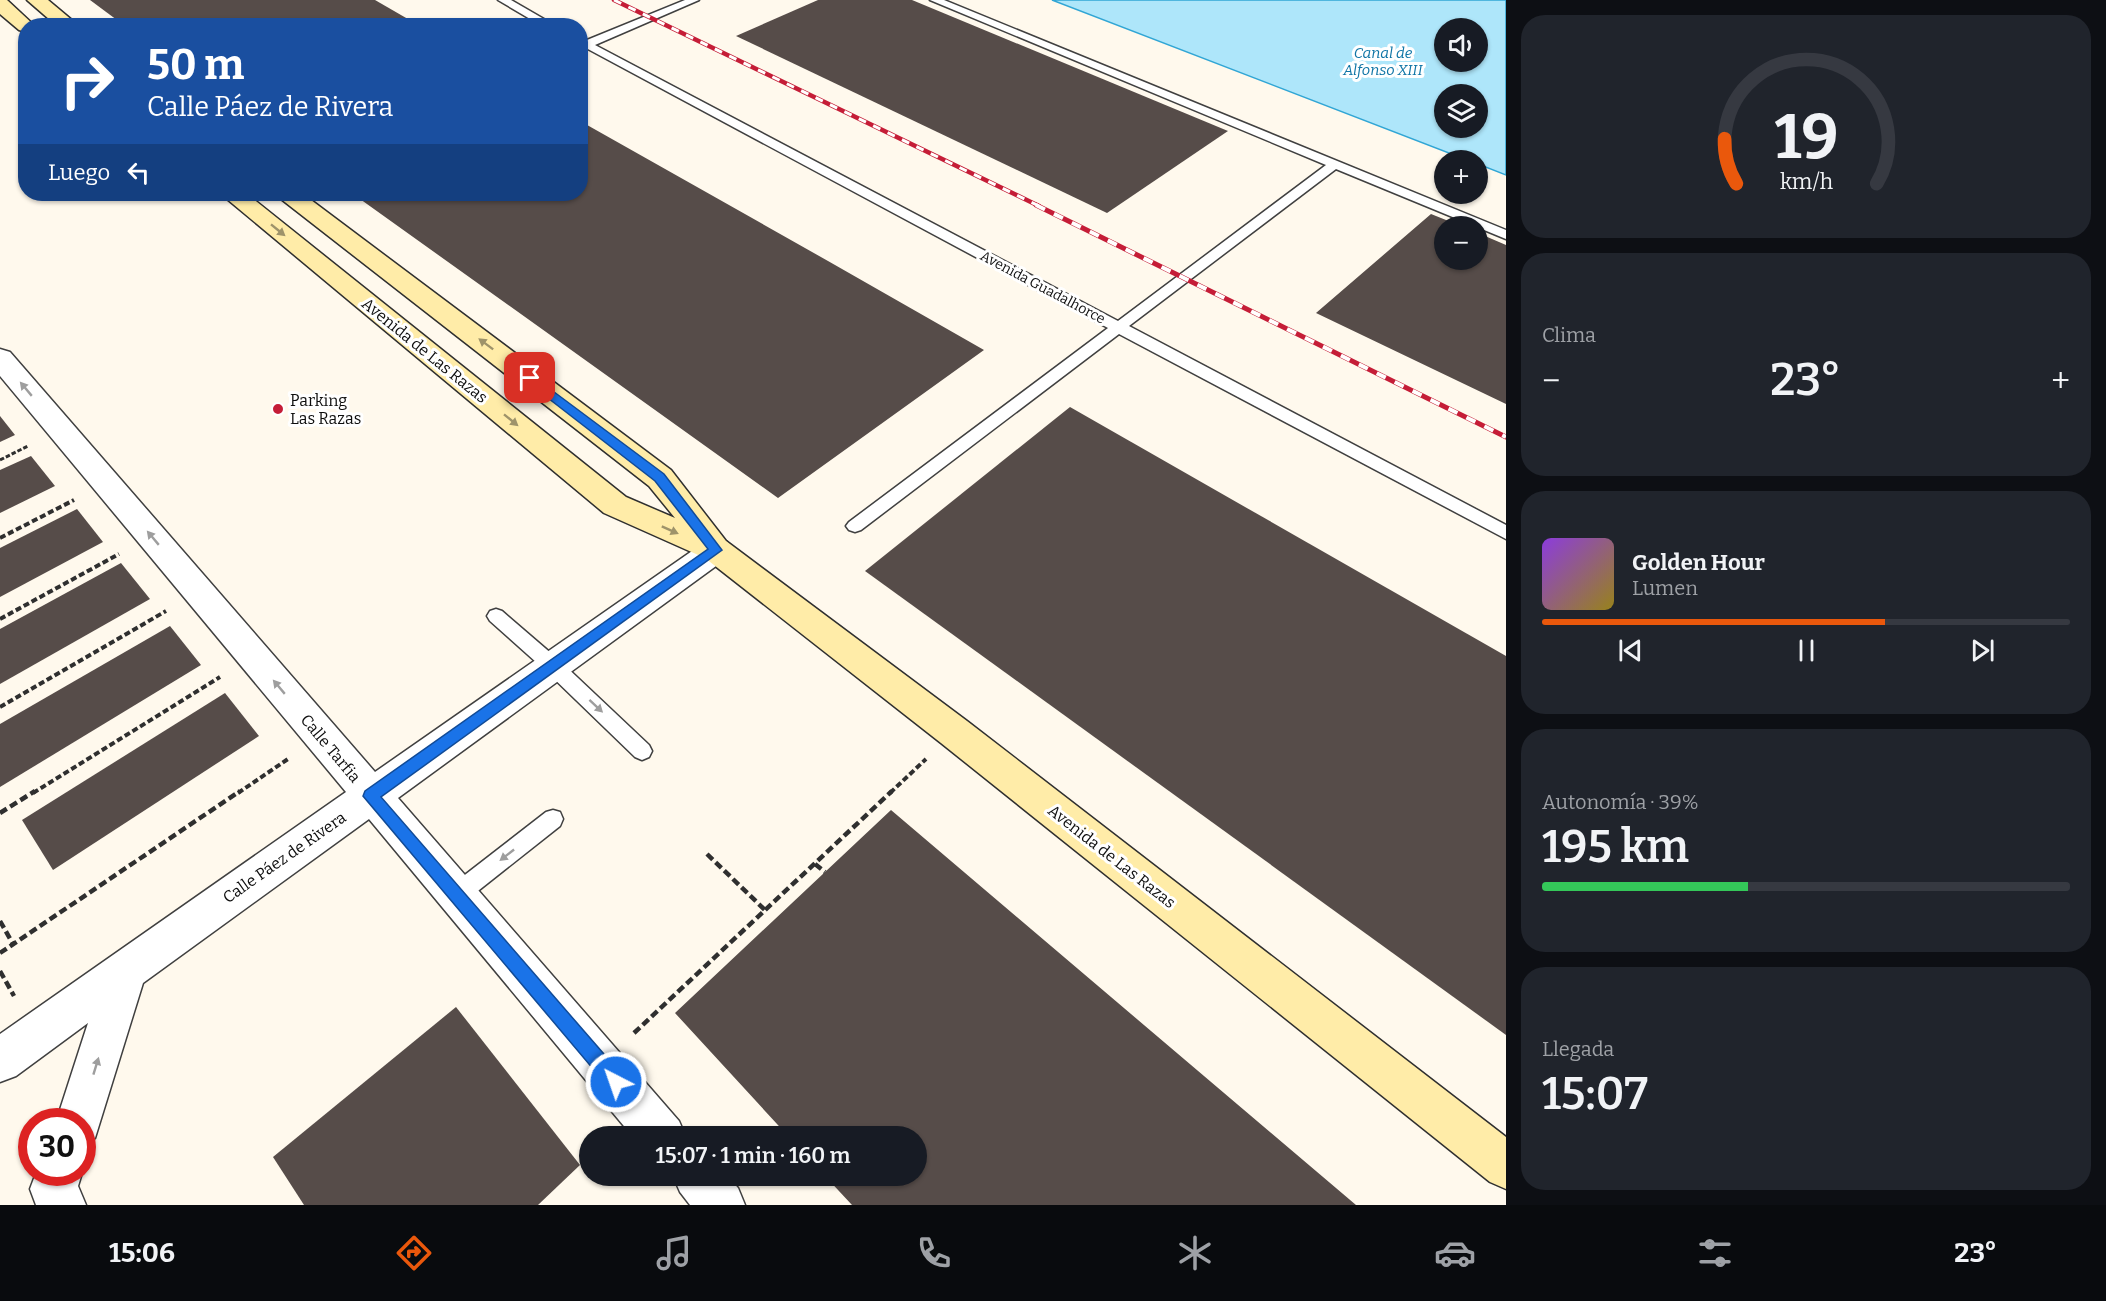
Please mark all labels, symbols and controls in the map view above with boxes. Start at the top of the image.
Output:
map controls [1434,18,1488,270]
button: sound [1434,18,1488,72]
text: 50 m [147,40,244,90]
icon: right [48,42,126,120]
water label: Canal de Alfonso XIII [1342,44,1424,79]
button: layers [1434,84,1488,138]
text: Calle Páez de Rivera [147,91,393,123]
text: 19 [1774,100,1838,175]
button: + [1434,150,1488,204]
icon: left [122,156,155,189]
text: Luego [48,159,110,186]
text: km/h [1779,169,1833,195]
button: − [1434,216,1488,270]
one-way arrow [270,224,286,237]
street label: Avenida Guadalhorce [977,247,1108,328]
street label: Avenida de Las Razas [358,294,491,407]
text: Clima [1542,323,1596,347]
one-way arrow [478,338,494,351]
pin [504,352,555,403]
text: 23° [1770,353,1841,407]
icon: arrive [513,361,546,394]
text: − [1542,361,1560,401]
text: + [2051,361,2070,401]
one-way arrow [20,381,33,397]
place label: Parking Las Razas [290,391,361,428]
marker: Parking Las Razas [271,402,285,416]
one-way arrow [503,413,518,425]
one-way arrow [661,525,679,535]
one-way arrow [146,530,159,546]
text: Golden Hour [1632,549,1765,576]
text: Lumen [1632,576,1698,600]
icon: previous [1614,634,1647,667]
icon: pause [1790,634,1823,667]
icon: next [1966,634,1999,667]
one-way arrow [272,679,285,695]
one-way arrow [588,699,603,713]
street label: Calle Tarfia [297,710,365,786]
text: Autonomía · 39% [1542,790,1699,814]
street label: Avenida de Las Razas [1044,801,1179,912]
street label: Calle Páez de Rivera [219,808,350,907]
text: 195 km [1542,820,1689,874]
one-way arrow [499,848,515,861]
text: Llegada [1542,1037,1614,1061]
position arrow [584,1050,648,1114]
one-way arrow [92,1057,101,1075]
text: 15:07 [1542,1067,1648,1121]
speed limit sign: 30 [18,1108,96,1186]
text: 15:07 · 1 min · 160 m [656,1142,850,1169]
icon: directions [393,1232,435,1274]
icon: music [653,1232,695,1274]
icon: phone [913,1232,955,1274]
icon: climate [1174,1232,1216,1274]
icon: car [1434,1232,1476,1274]
icon: filters [1694,1232,1736,1274]
text: 15:06 [109,1237,175,1269]
text: 23° [1954,1237,1997,1269]

